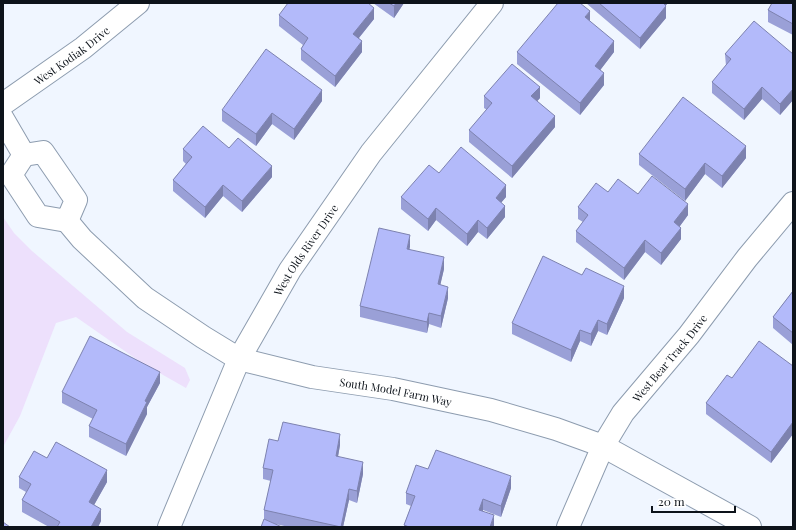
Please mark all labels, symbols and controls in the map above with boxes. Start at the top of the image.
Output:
street label: West Kodiak Drive [30,22,112,88]
street label: West Olds River Drive [269,201,341,299]
street label: West Bear Track Drive [628,310,710,405]
street label: South Model Farm Way [339,374,454,409]
scale bar [652,488,735,514]
text: 20 m [658,493,685,509]

